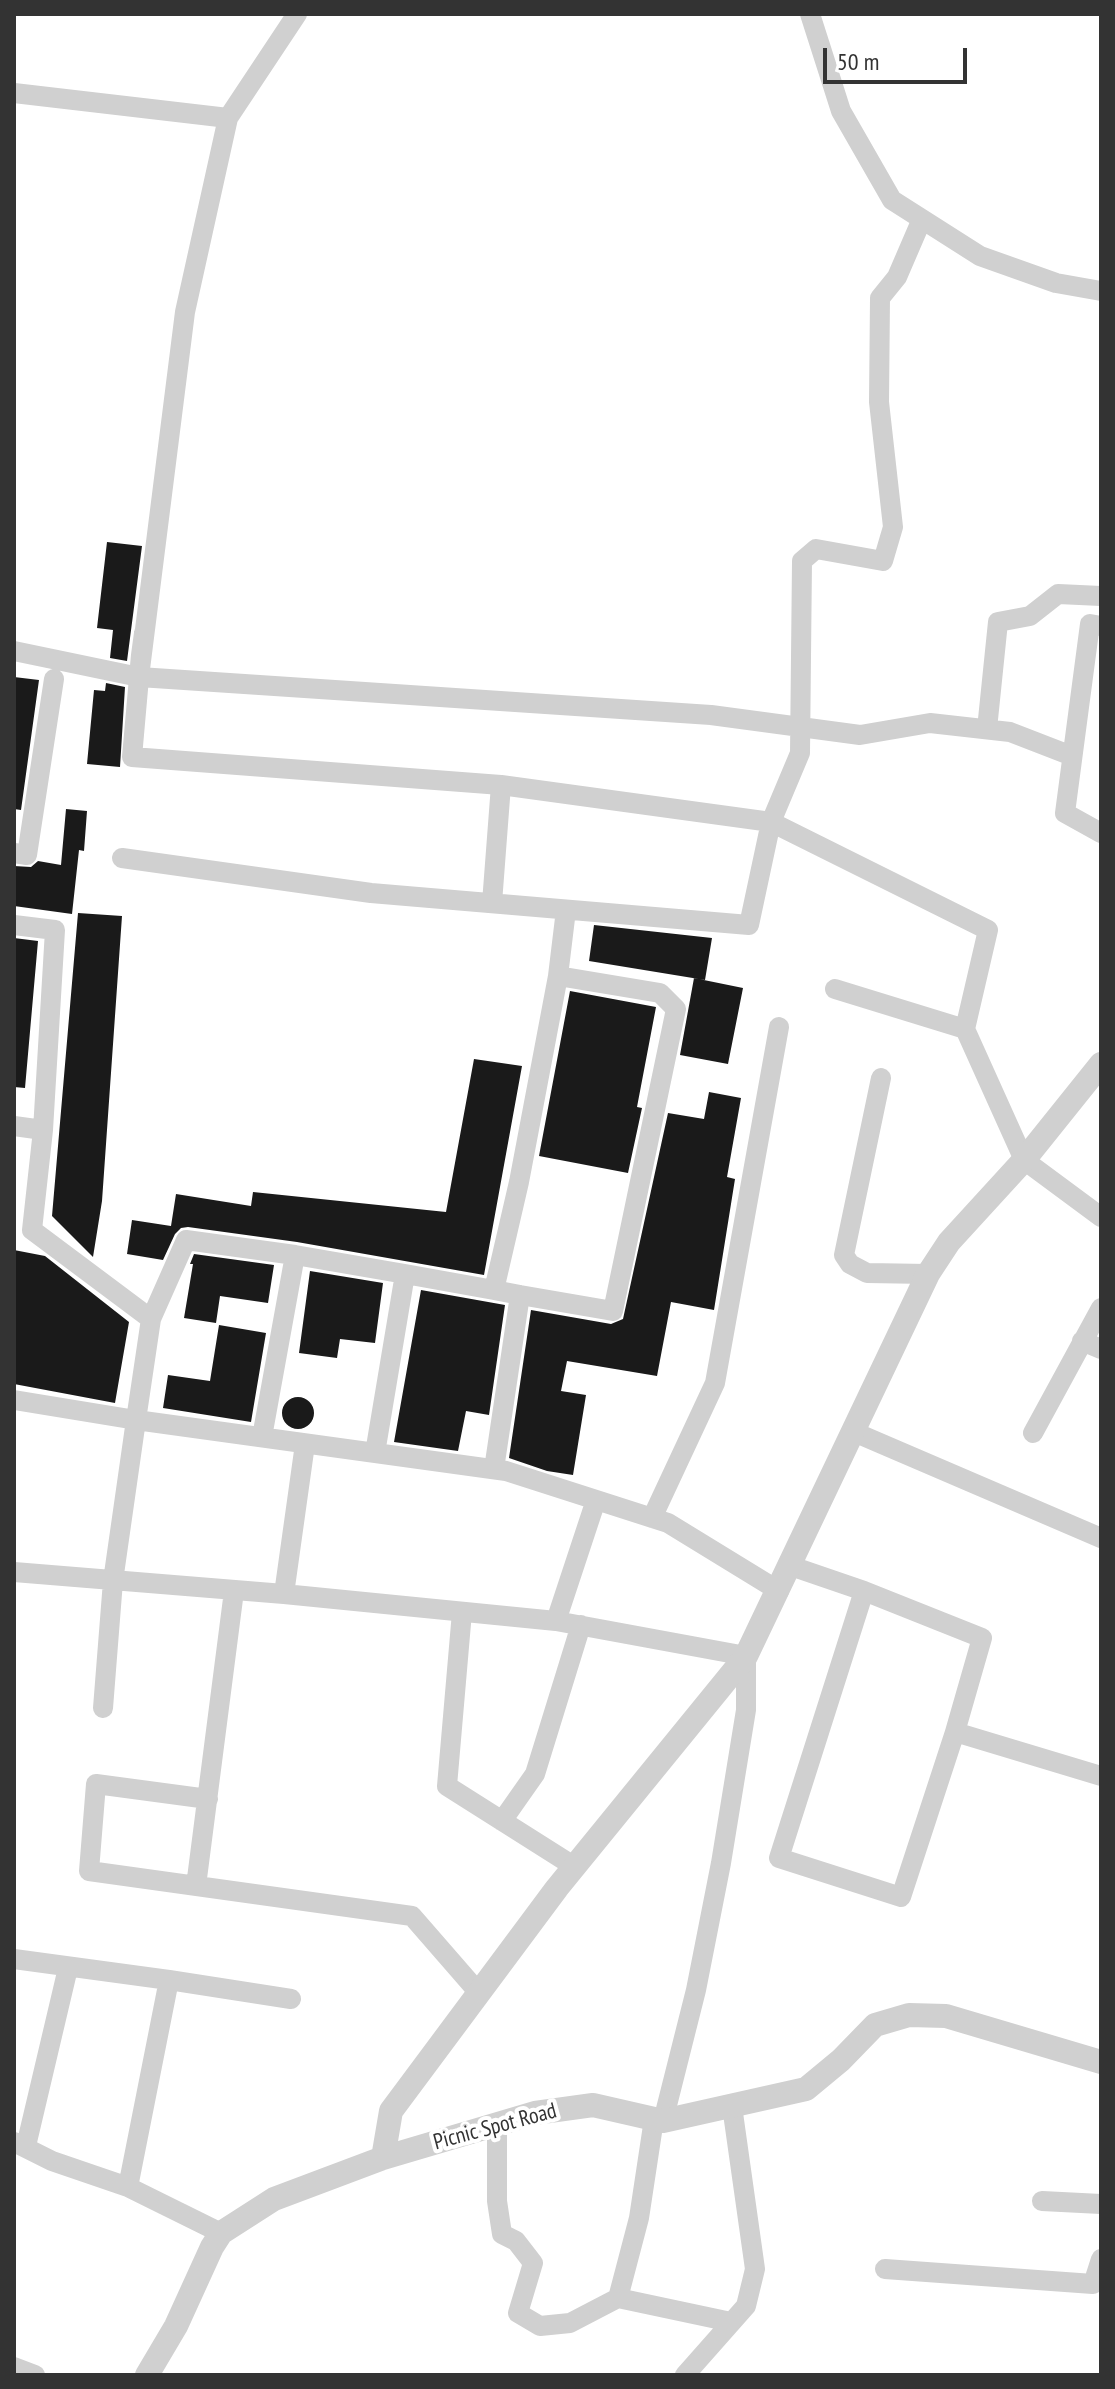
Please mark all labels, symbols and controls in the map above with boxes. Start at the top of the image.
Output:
scale bar [827,32,971,82]
text: 50 m [837,46,879,77]
street label: Picnic Spot Road [431,2098,559,2156]

